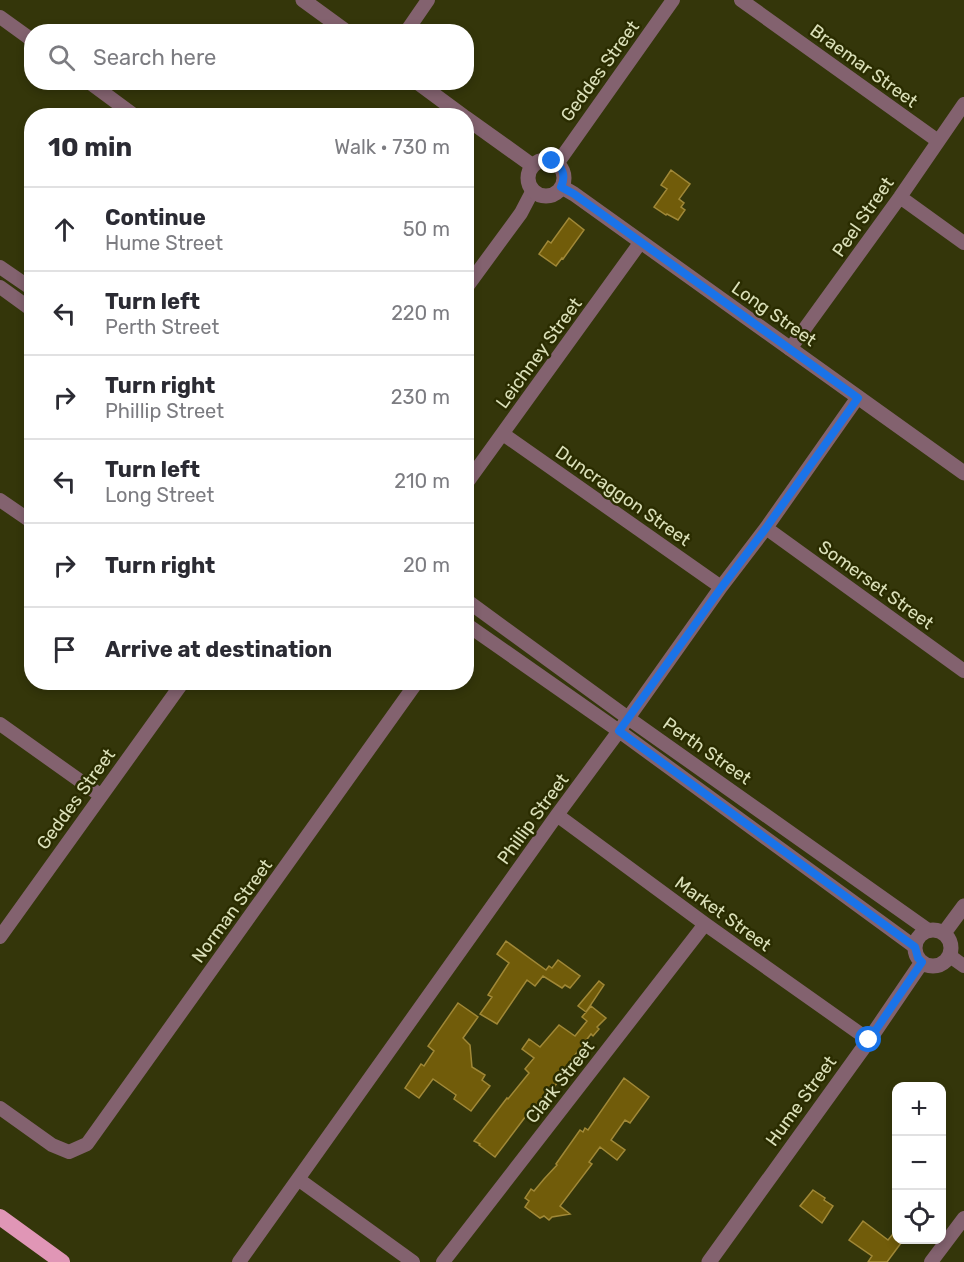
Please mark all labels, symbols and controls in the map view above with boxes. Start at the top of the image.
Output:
street label: Geddes Street [556,16,644,126]
street label: Braemar Street [806,20,922,112]
search box [24,24,474,90]
icon: search [45,41,78,74]
text: Search here [93,44,216,71]
text: 10 min [48,132,132,163]
text: Walk · 730 m [334,135,450,159]
route end [538,147,564,173]
street label: Peel Street [827,173,899,261]
text: Continue [105,204,206,231]
icon: ahead [48,213,81,246]
text: 50 m [403,217,450,241]
text: Hume Street [105,231,223,255]
street label: Long Street [727,277,821,351]
text: Turn left [105,288,200,315]
street label: Leichney Street [491,293,587,413]
icon: left [48,297,81,330]
text: 220 m [391,301,450,325]
text: Perth Street [105,315,219,339]
text: Turn right [105,372,215,399]
icon: right [48,381,81,414]
text: 230 m [391,385,450,409]
text: Phillip Street [105,399,224,423]
street label: Duncraggon Street [551,441,695,551]
text: Turn left [105,456,200,483]
icon: left [48,465,81,498]
text: 210 m [394,469,450,493]
text: Long Street [105,483,214,507]
street label: Somerset Street [814,536,938,634]
icon: right [48,549,81,582]
text: Turn right [105,552,215,579]
text: 20 m [403,553,450,577]
icon: arrive [48,633,81,666]
text: Arrive at destination [105,636,332,663]
street label: Perth Street [659,713,755,789]
street label: Geddes Street [32,744,120,854]
street label: Phillip Street [493,769,573,869]
street label: Norman Street [187,855,277,967]
street label: Market Street [671,872,775,956]
route start [855,1026,881,1052]
street label: Clark Street [521,1036,599,1128]
street label: Hume Street [761,1052,841,1150]
map controls [892,1082,946,1244]
button: + [892,1082,946,1136]
button: − [892,1136,946,1190]
button: locate [892,1190,946,1244]

